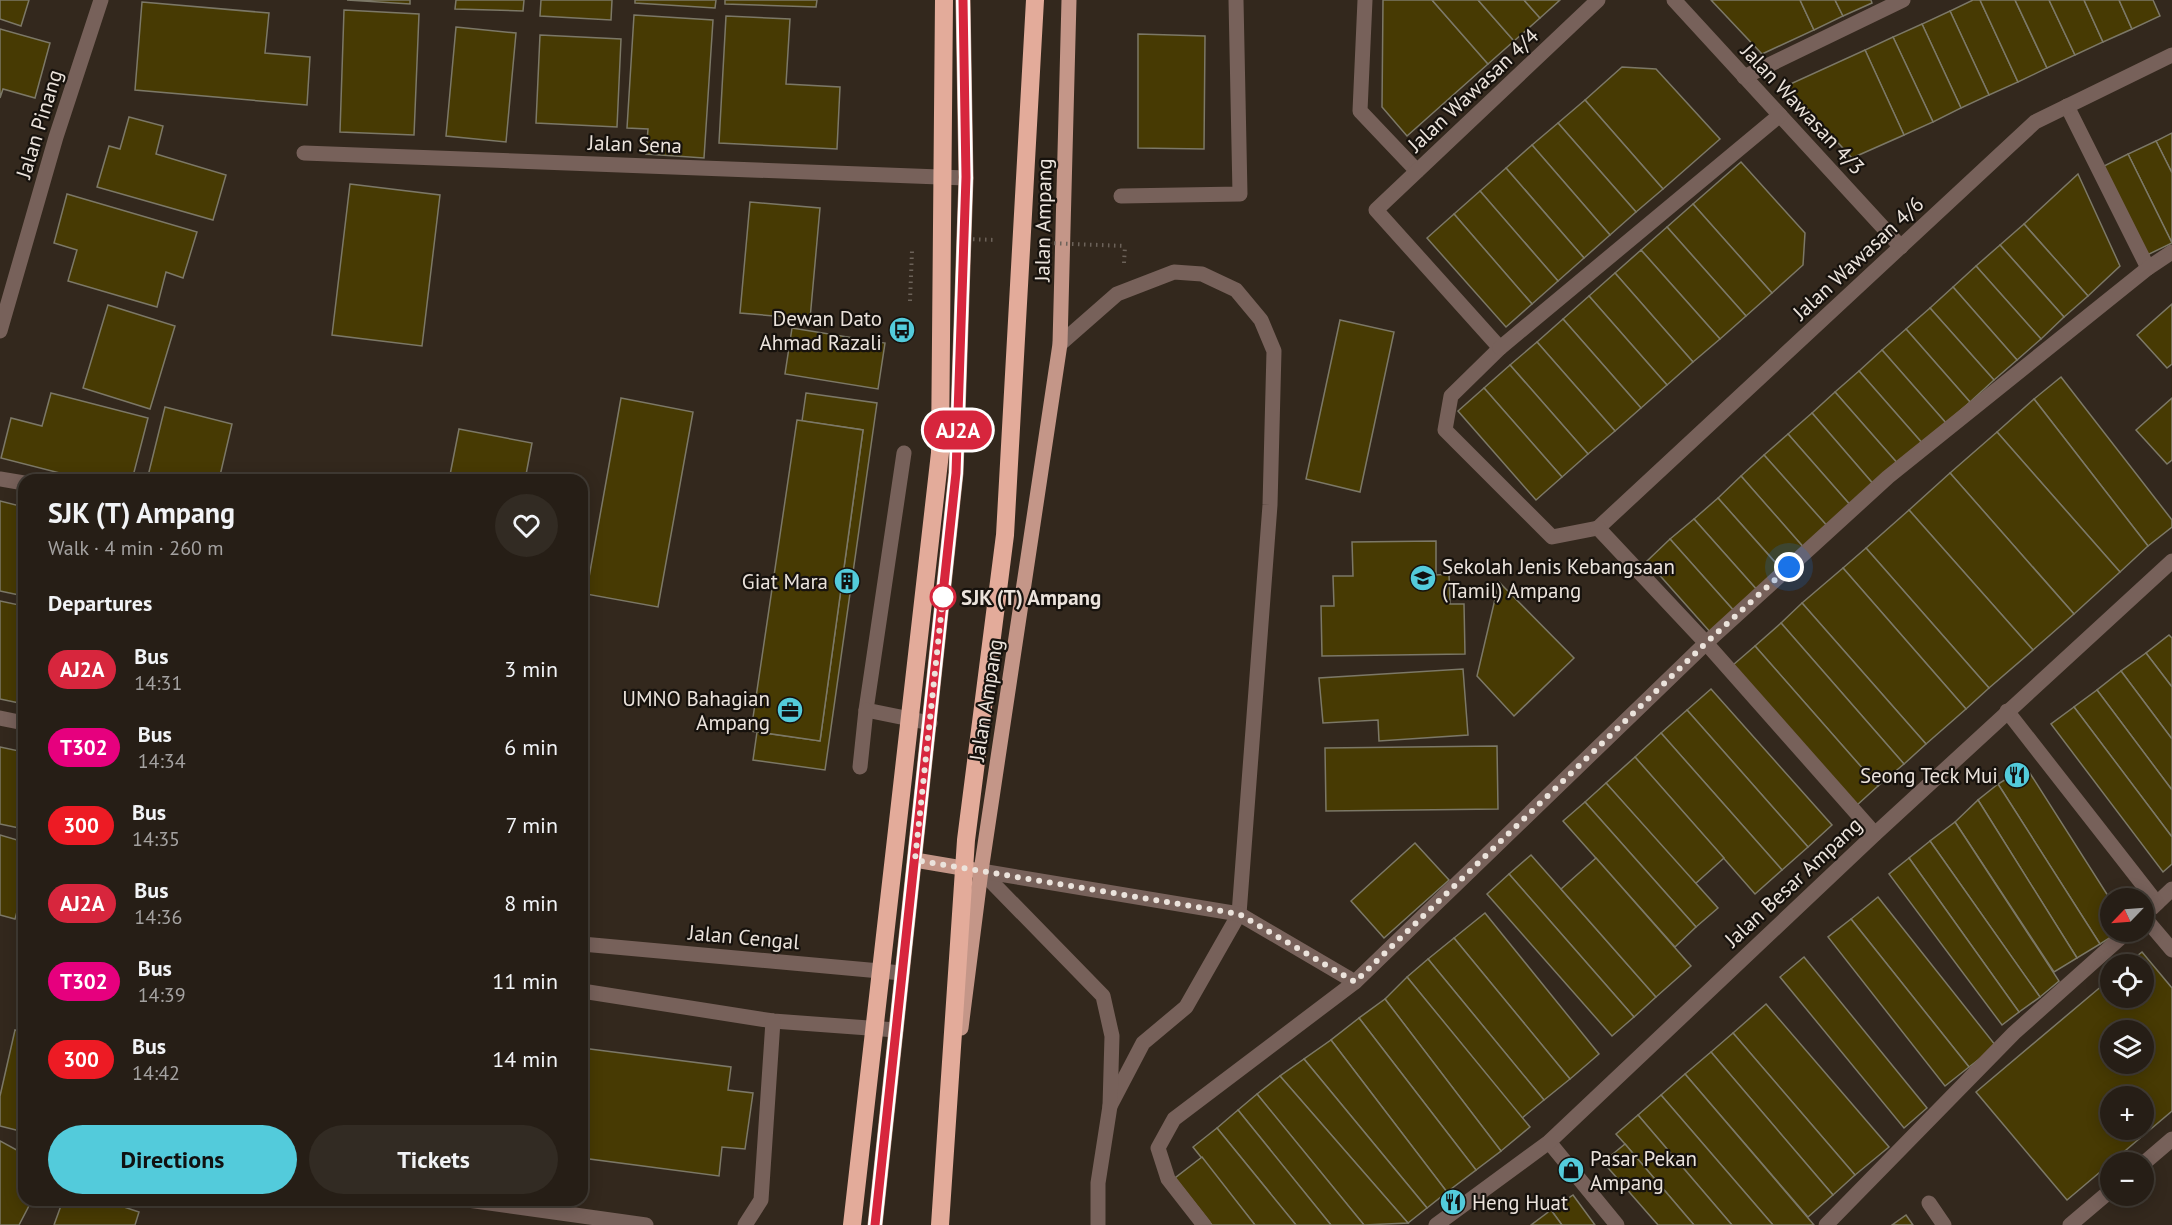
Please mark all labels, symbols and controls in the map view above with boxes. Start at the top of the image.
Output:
street label: Jalan Wawasan 4/4 [1401,22,1544,158]
street label: Jalan Wawasan 4/3 [1735,37,1871,180]
street label: Jalan Pinang [9,66,68,183]
street label: Jalan Sena [587,129,682,159]
street label: Jalan Ampang [1028,158,1058,283]
street label: Jalan Wawasan 4/6 [1786,190,1929,326]
place label: Dewan Dato Ahmad Razali [760,305,882,356]
bus stop icon: Dewan Dato Ahmad Razali [887,315,917,345]
line badge: AJ2A [916,410,1000,450]
text: AJ2A [936,417,980,444]
text: SJK (T) Ampang [48,494,235,531]
button: heart [495,494,558,557]
text: Walk · 4 min · 260 m [48,535,224,561]
your location [1774,552,1804,582]
place label: Sekolah Jenis Kebangsaan (Tamil) Ampang [1442,553,1675,604]
school or university icon: Sekolah Jenis Kebangsaan (Tamil) Ampang [1408,563,1438,593]
building icon: Giat Mara [832,566,862,596]
place label: Giat Mara [742,568,828,595]
marker: SJK (T) Ampang [930,584,956,610]
place label: SJK (T) Ampang [961,584,1101,611]
text: Departures [48,589,152,617]
street label: Jalan Ampang [963,637,1009,764]
text: Bus [134,642,168,670]
text: 3 min [504,655,558,683]
text: AJ2A [60,656,104,683]
text: 14:31 [134,670,182,696]
place label: UMNO Bahagian Ampang [622,685,770,736]
office icon: UMNO Bahagian Ampang [775,695,805,725]
text: Bus [138,720,172,748]
text: 6 min [504,733,558,761]
text: T302 [60,734,108,761]
text: 14:34 [138,748,186,774]
restaurant icon: Seong Teck Mui [2002,760,2032,790]
place label: Seong Teck Mui [1860,762,1998,789]
text: Bus [132,798,166,826]
text: 7 min [506,811,558,839]
street label: Jalan Besar Ampang [1718,811,1867,953]
text: 300 [63,812,99,839]
text: 14:35 [132,826,180,852]
text: Bus [134,876,168,904]
north arrow [2100,888,2154,942]
map controls [2100,888,2154,1206]
text: 8 min [504,889,558,917]
text: AJ2A [60,890,104,917]
text: 14:36 [134,904,182,930]
street label: Jalan Cengal [686,919,801,955]
text: Bus [138,954,172,982]
button: locate [2100,954,2154,1008]
text: 11 min [492,967,558,995]
text: T302 [60,968,108,995]
text: 14:39 [138,982,186,1008]
button: layers [2100,1020,2154,1074]
text: Bus [132,1032,166,1060]
text: 14 min [492,1045,558,1073]
text: 300 [63,1046,99,1073]
text: 14:42 [132,1060,180,1086]
button: + [2100,1086,2154,1140]
button: Directions [48,1125,297,1194]
button: Tickets [309,1125,558,1194]
place label: Pasar Pekan Ampang [1590,1145,1697,1196]
button: − [2100,1152,2154,1206]
shop icon: Pasar Pekan Ampang [1556,1155,1586,1185]
restaurant icon: Heng Huat [1438,1187,1468,1217]
place label: Heng Huat [1472,1189,1568,1216]

